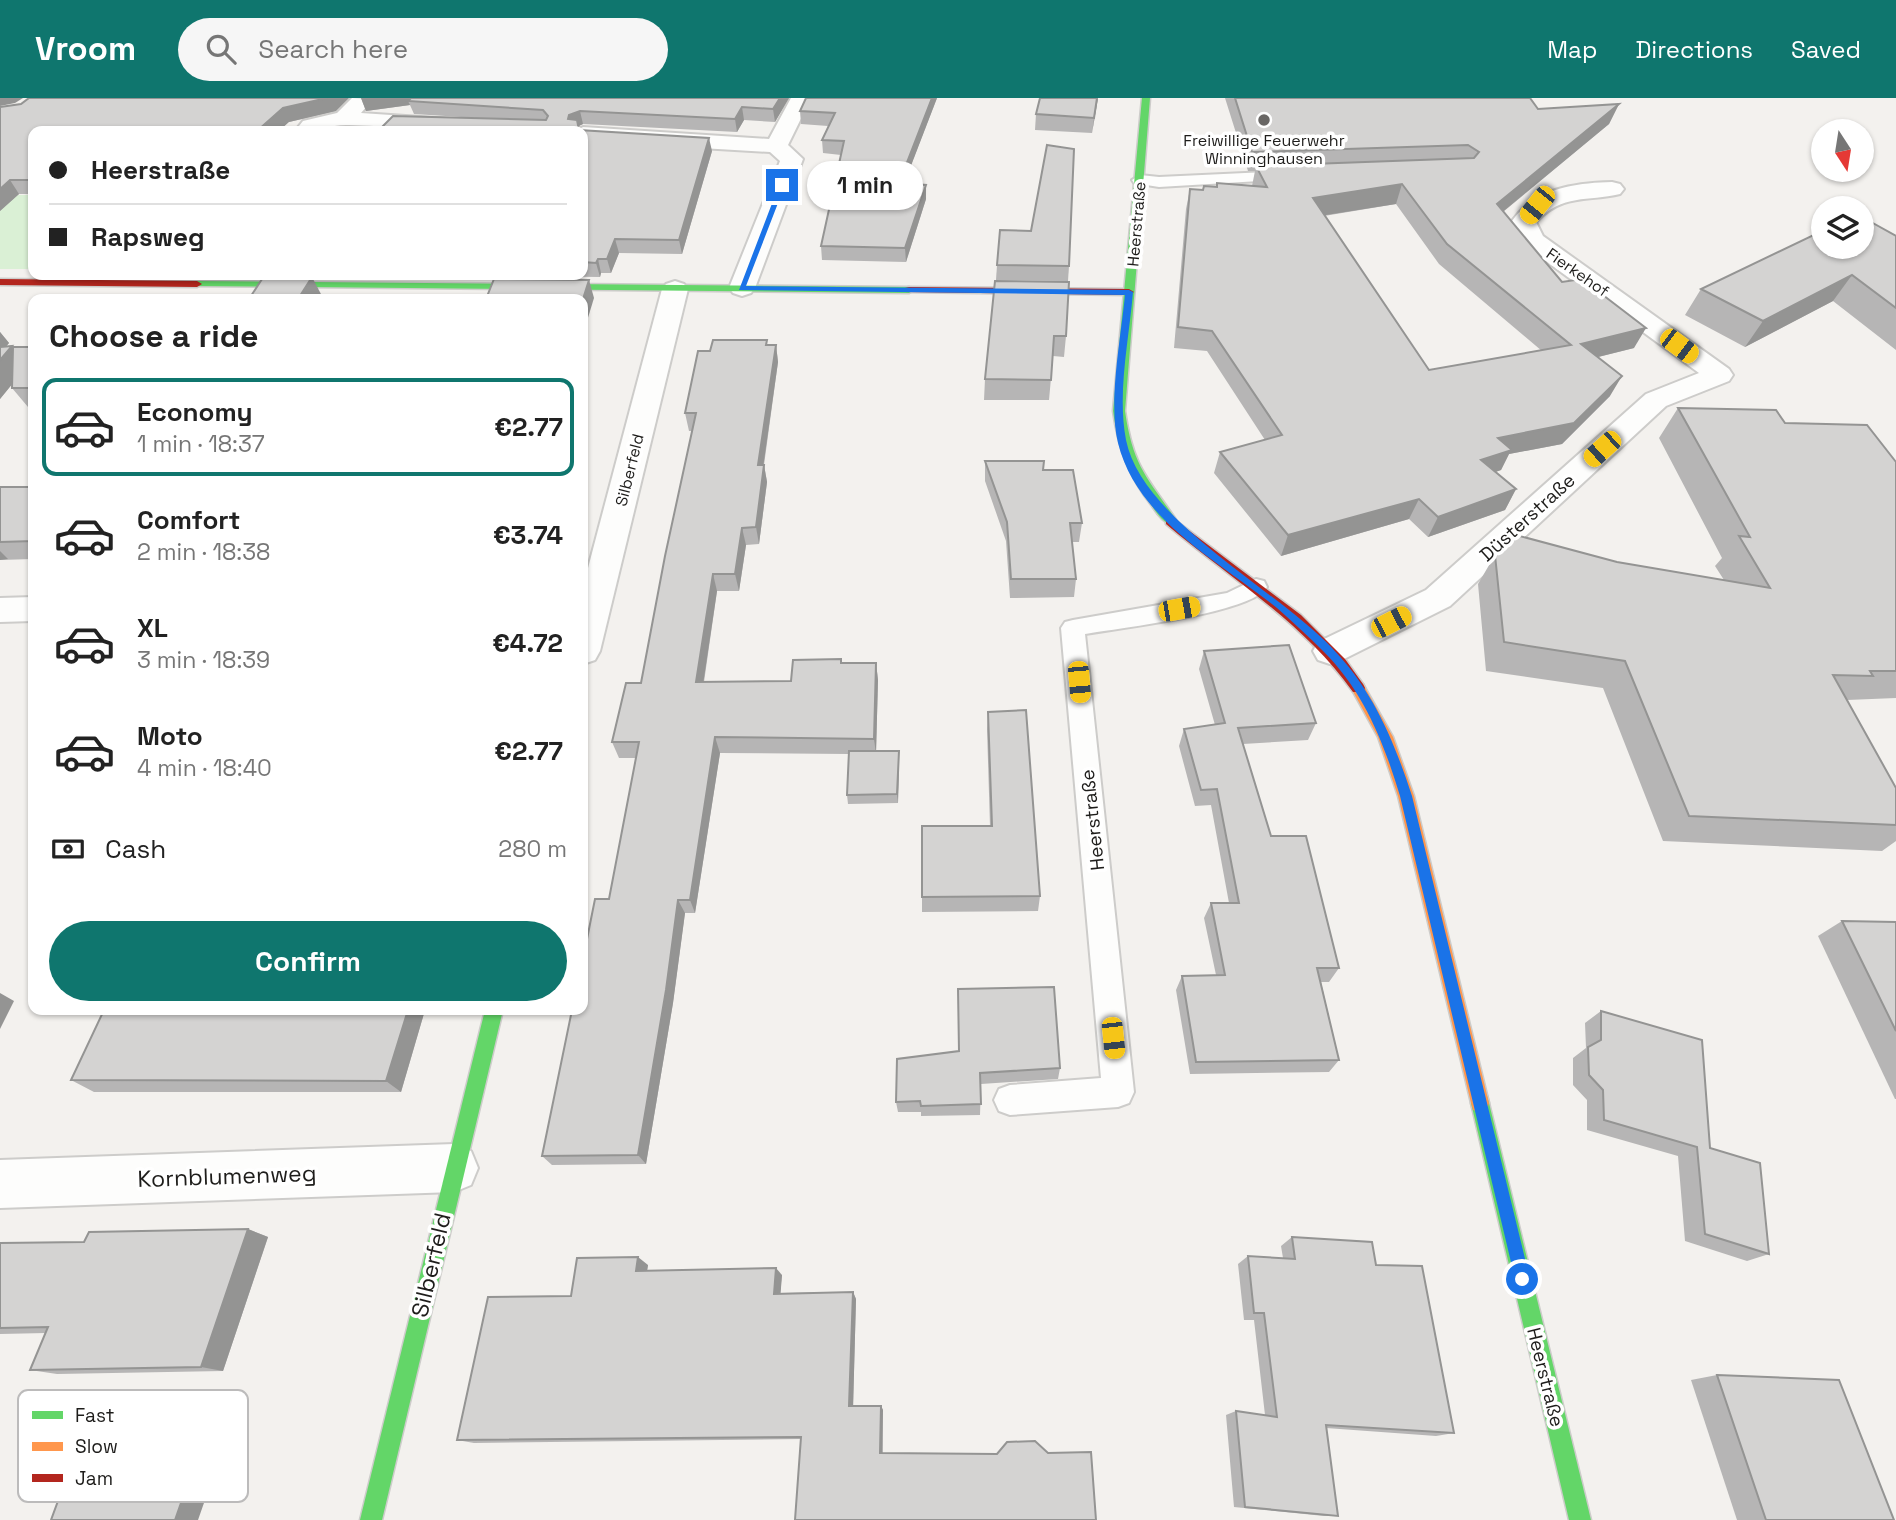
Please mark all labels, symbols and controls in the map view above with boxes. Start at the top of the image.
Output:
search box [178,18,668,81]
text: Vroom [35,28,136,70]
icon: search [202,30,240,68]
text: Search here [258,32,408,66]
text: Map [1547,34,1597,65]
text: Directions [1635,34,1753,65]
text: Saved [1791,34,1861,65]
marker: Freiwillige Feuerwehr Winninghausen [1256,112,1272,128]
north arrow [1811,119,1874,182]
map controls [1811,119,1874,259]
place label: Freiwillige Feuerwehr Winninghausen [1183,130,1345,169]
text: Heerstraße [91,153,230,187]
callout: 1 min [806,160,922,210]
route end [766,169,798,201]
text: 1 min [837,170,893,200]
street label: Heerstraße [1122,181,1151,267]
car [1516,182,1559,228]
button: layers [1811,196,1874,259]
text: Rapsweg [91,220,205,254]
street label: Fierkehof [1542,243,1613,302]
text: Choose a ride [49,316,259,356]
car [1656,325,1703,367]
text: Economy [137,395,253,429]
icon: car [53,396,116,459]
text: €2.77 [494,410,563,444]
car [1580,427,1625,471]
text: 1 min · 18:37 [137,429,265,459]
street label: Silberfeld [610,432,649,508]
street label: Düsterstraße [1474,468,1580,567]
text: Comfort [137,503,240,537]
icon: car [53,504,116,567]
text: €3.74 [493,518,563,552]
text: 2 min · 18:38 [137,537,270,567]
car [1157,595,1202,623]
car [1368,603,1415,641]
text: XL [137,611,168,645]
icon: car [53,612,116,675]
text: €4.72 [492,626,563,660]
text: 3 min · 18:39 [137,645,270,675]
car [1067,660,1092,704]
text: Moto [137,719,203,753]
icon: car [53,720,116,783]
text: €2.77 [494,734,563,768]
text: 4 min · 18:40 [137,753,272,783]
street label: Heerstraße [1075,768,1110,872]
icon: cash [49,830,87,868]
text: Cash [105,832,166,866]
text: 280 m [498,834,567,864]
button: Confirm [49,921,567,1001]
car [1101,1016,1126,1060]
street label: Kornblumenweg [137,1158,317,1194]
street label: Silberfeld [404,1210,458,1320]
route start [1506,1263,1538,1295]
street label: Heerstraße [1521,1325,1570,1429]
legend [18,1390,248,1502]
text: Fast [75,1403,115,1428]
text: Slow [75,1434,118,1459]
text: Jam [75,1466,113,1491]

